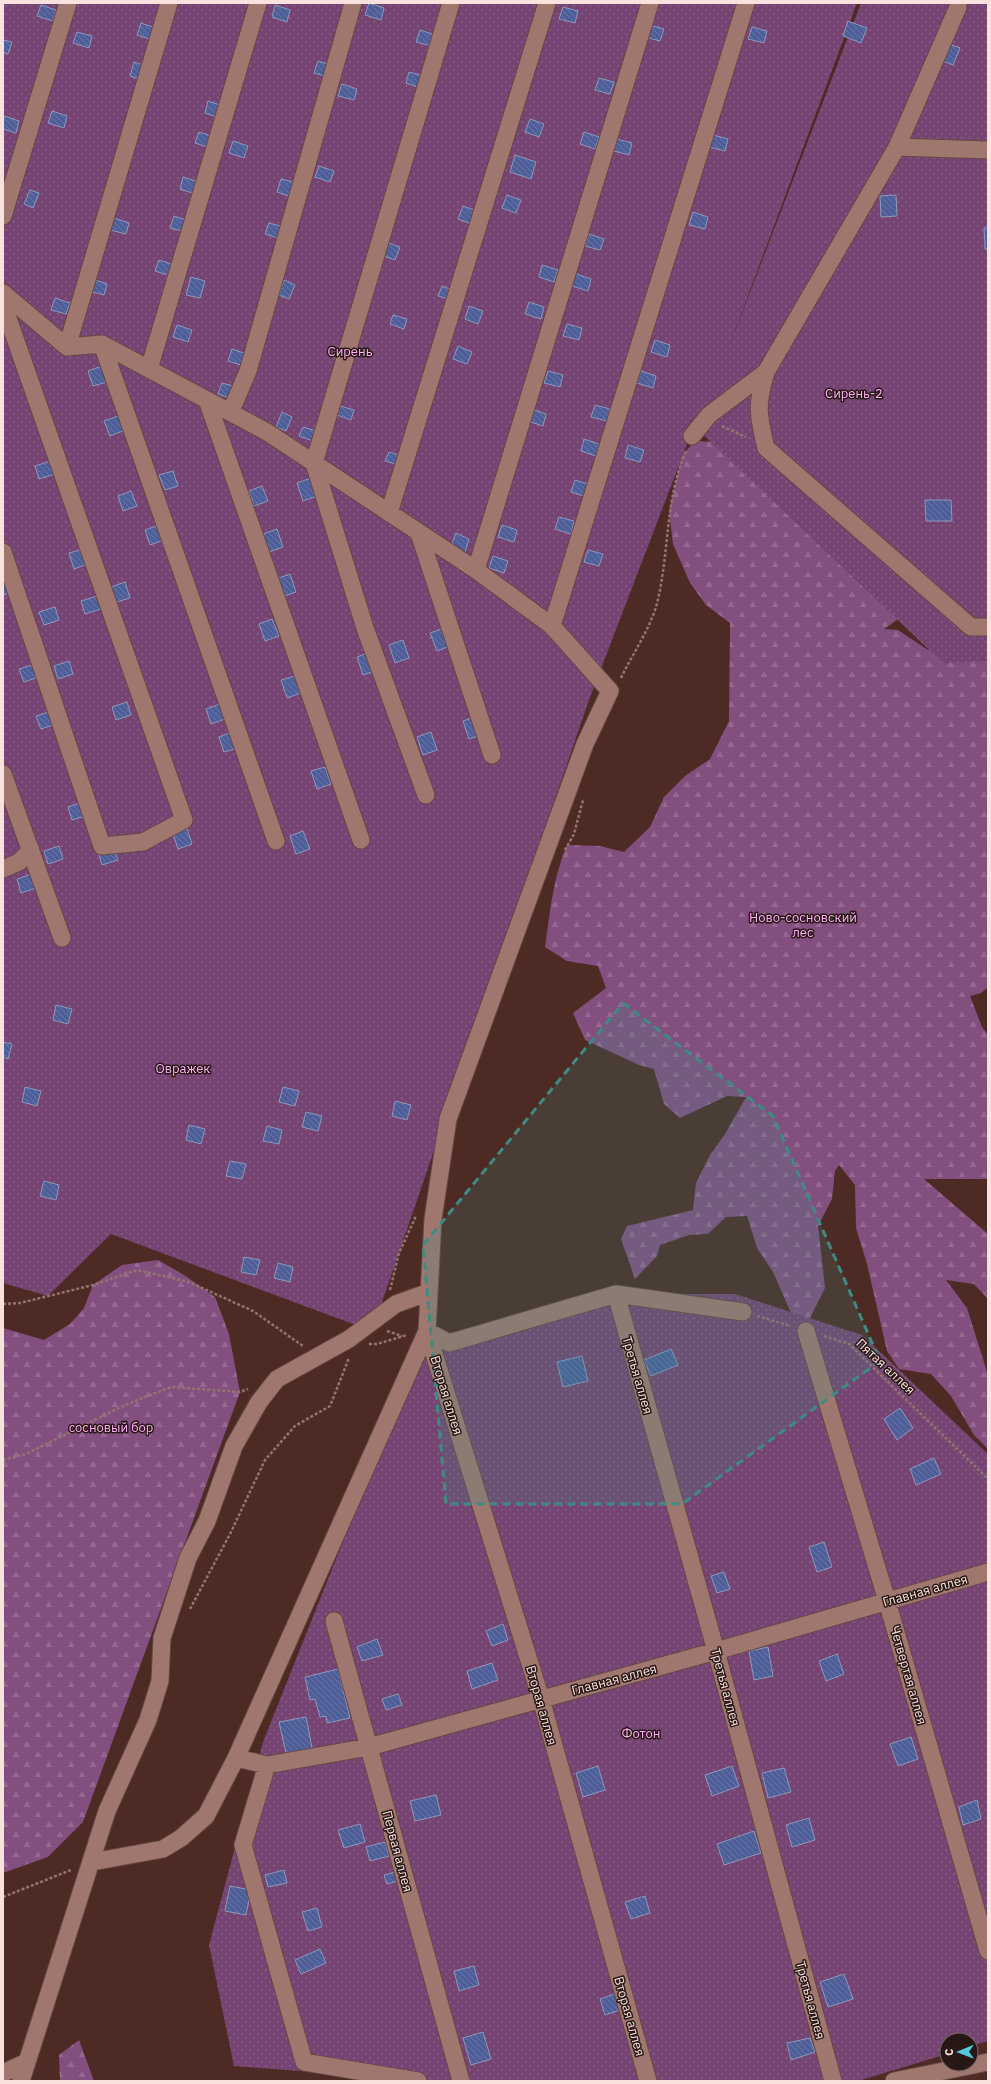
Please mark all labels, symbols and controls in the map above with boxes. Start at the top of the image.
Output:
park label: Сирень [328,343,373,360]
park label: Сирень-2 [825,385,883,402]
park label: Ново-сосновский лес [749,909,857,941]
park label: Овражек [155,1060,211,1077]
street label: Третья аллея [618,1334,657,1416]
street label: Пятая аллея [853,1335,919,1398]
street label: Вторая аллея [426,1353,467,1437]
park label: сосновый бор [69,1419,153,1436]
street label: Главная аллея [881,1570,970,1611]
street label: Четвертая аллея [886,1624,931,1727]
street label: Третья аллея [707,1646,744,1728]
street label: Главная аллея [570,1660,659,1699]
street label: Вторая аллея [522,1663,561,1747]
park label: Фотон [622,1725,660,1742]
street label: Первая аллея [378,1809,417,1894]
street label: Третья аллея [792,1959,829,2041]
street label: Вторая аллея [610,1974,649,2058]
north arrow [939,2032,979,2072]
text: С [942,2048,956,2056]

